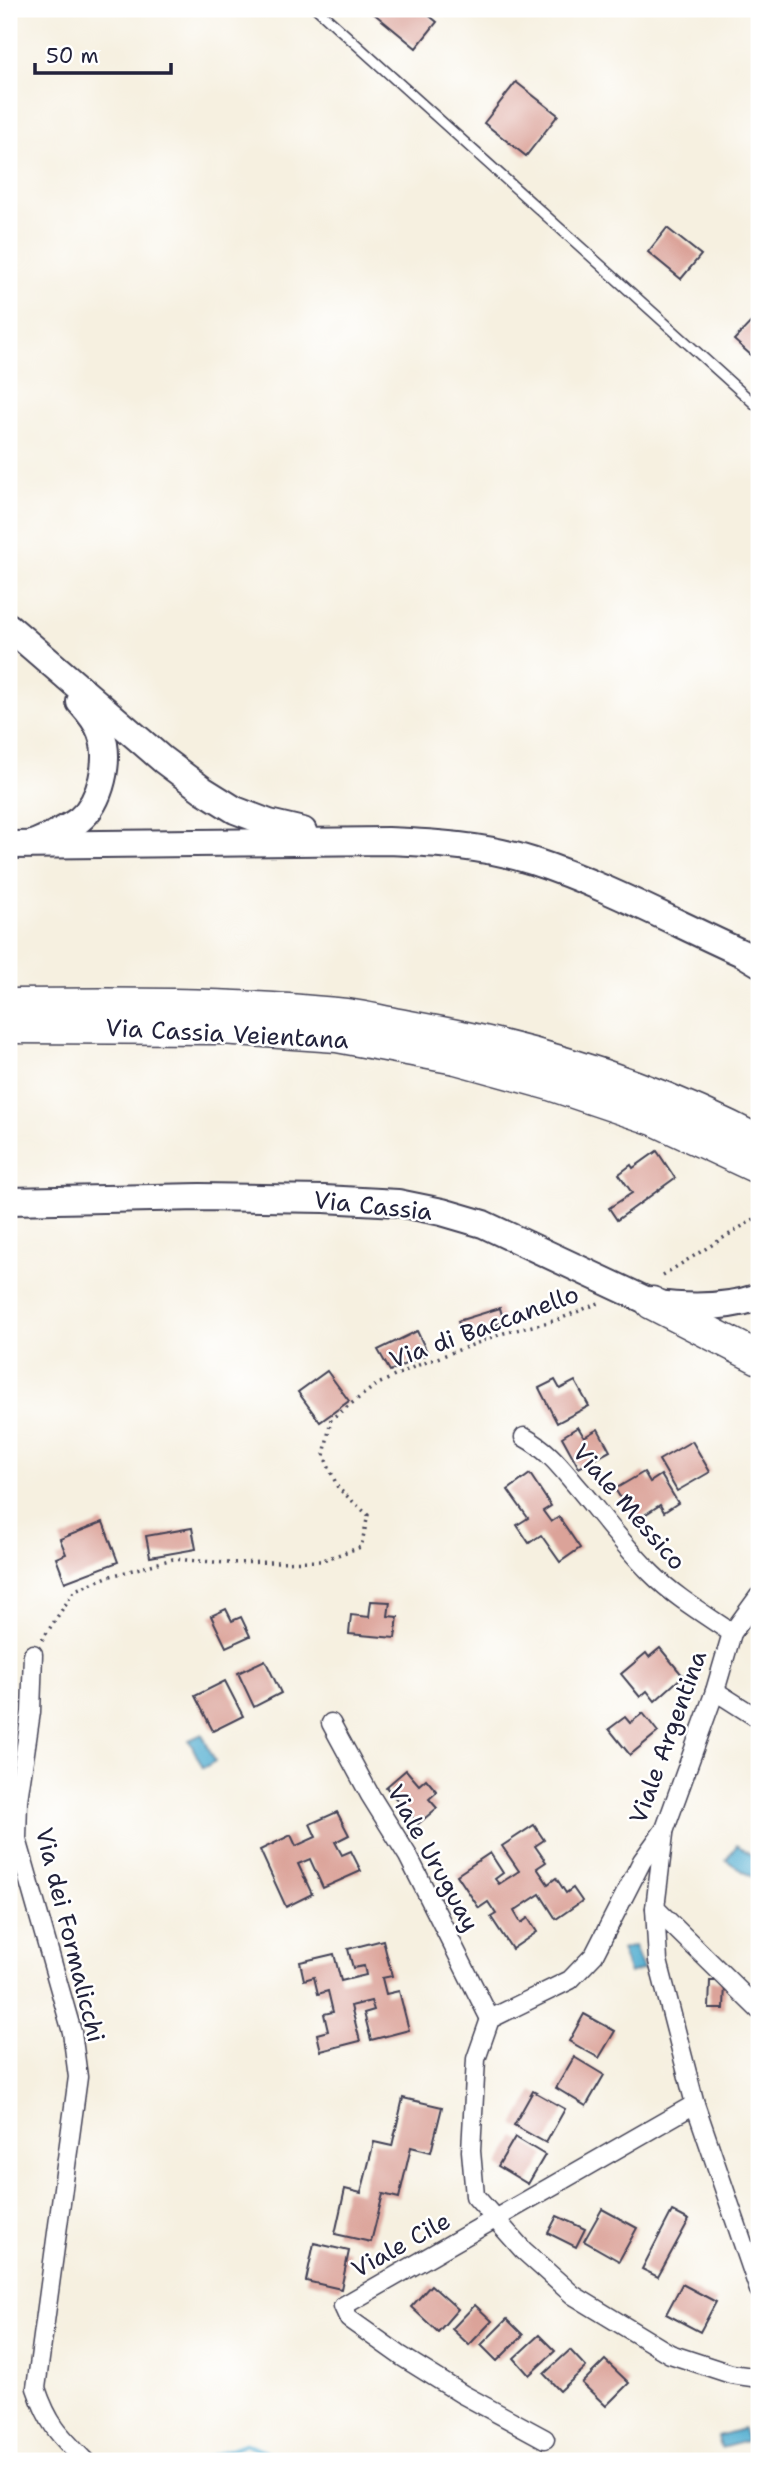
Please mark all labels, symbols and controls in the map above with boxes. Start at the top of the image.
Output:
scale bar [35,32,172,76]
text: 50 m [46,42,99,70]
street label: Via Cassia Veientana [105,1012,349,1056]
street label: Via Cassia [312,1184,434,1228]
street label: Via di Baccanello [385,1278,583,1376]
street label: Viale Messico [565,1437,693,1577]
street label: Viale Argentina [622,1646,714,1828]
street label: Viale Uruguay [379,1779,487,1937]
street label: Via dei Formalicchi [28,1824,112,2046]
street label: Viale Cile [346,2205,456,2285]

